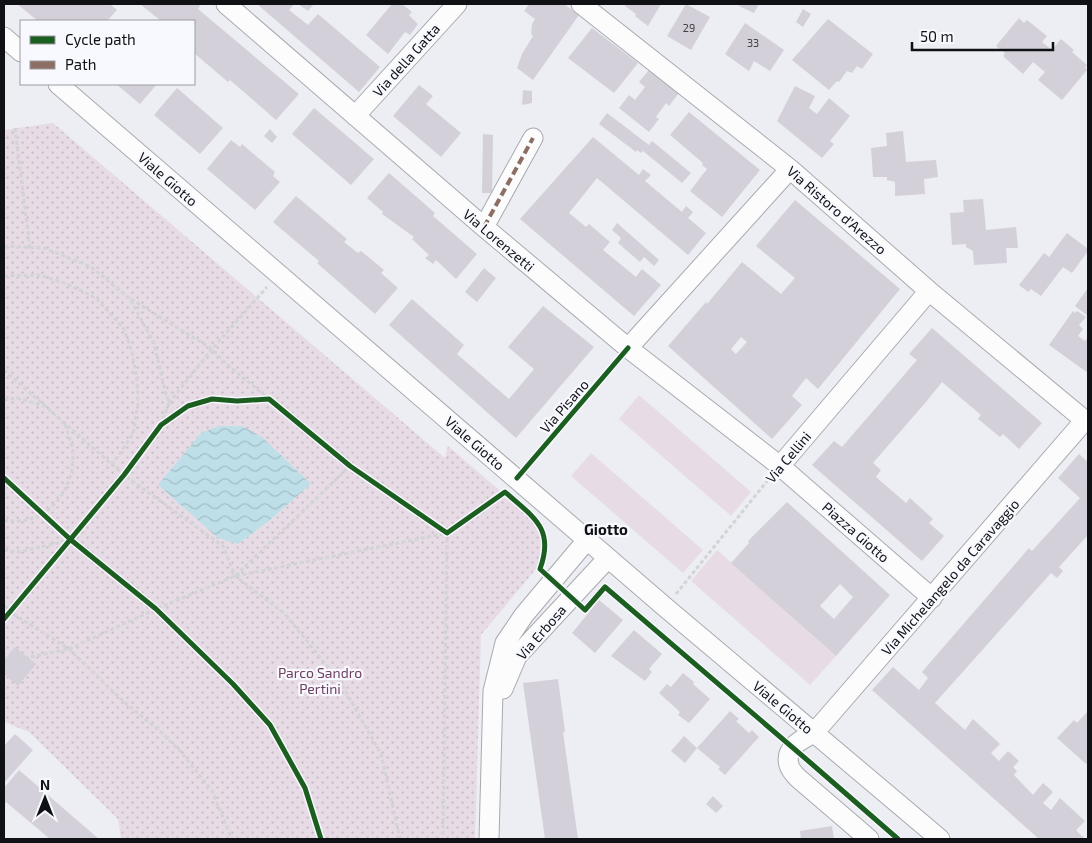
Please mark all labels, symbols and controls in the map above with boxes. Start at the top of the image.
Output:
legend [20,20,195,85]
street label: Via della Gatta [369,20,443,100]
scale bar [912,20,1053,52]
house number: 29 [683,21,695,34]
text: 50 m [920,27,954,45]
text: Cycle path [65,30,136,48]
house number: 33 [747,36,759,49]
text: Path [65,55,96,73]
street label: Viale Giotto [135,149,201,209]
street label: Via Ristoro d'Arezzo [784,162,890,258]
street label: Via Lorenzetti [460,205,538,275]
street label: Via Pisano [536,376,592,436]
street label: Viale Giotto [442,413,508,473]
street label: Via Cellini [762,428,814,486]
street label: Via Michelangelo da Caravaggio [878,495,1023,659]
street label: Piazza Giotto [819,498,893,566]
district label: Giotto [584,520,628,538]
street label: Via Erbosa [513,601,569,663]
park label: Parco Sandro Pertini [278,664,362,697]
street label: Viale Giotto [749,677,817,737]
north arrow [20,773,70,823]
text: N [40,776,50,793]

